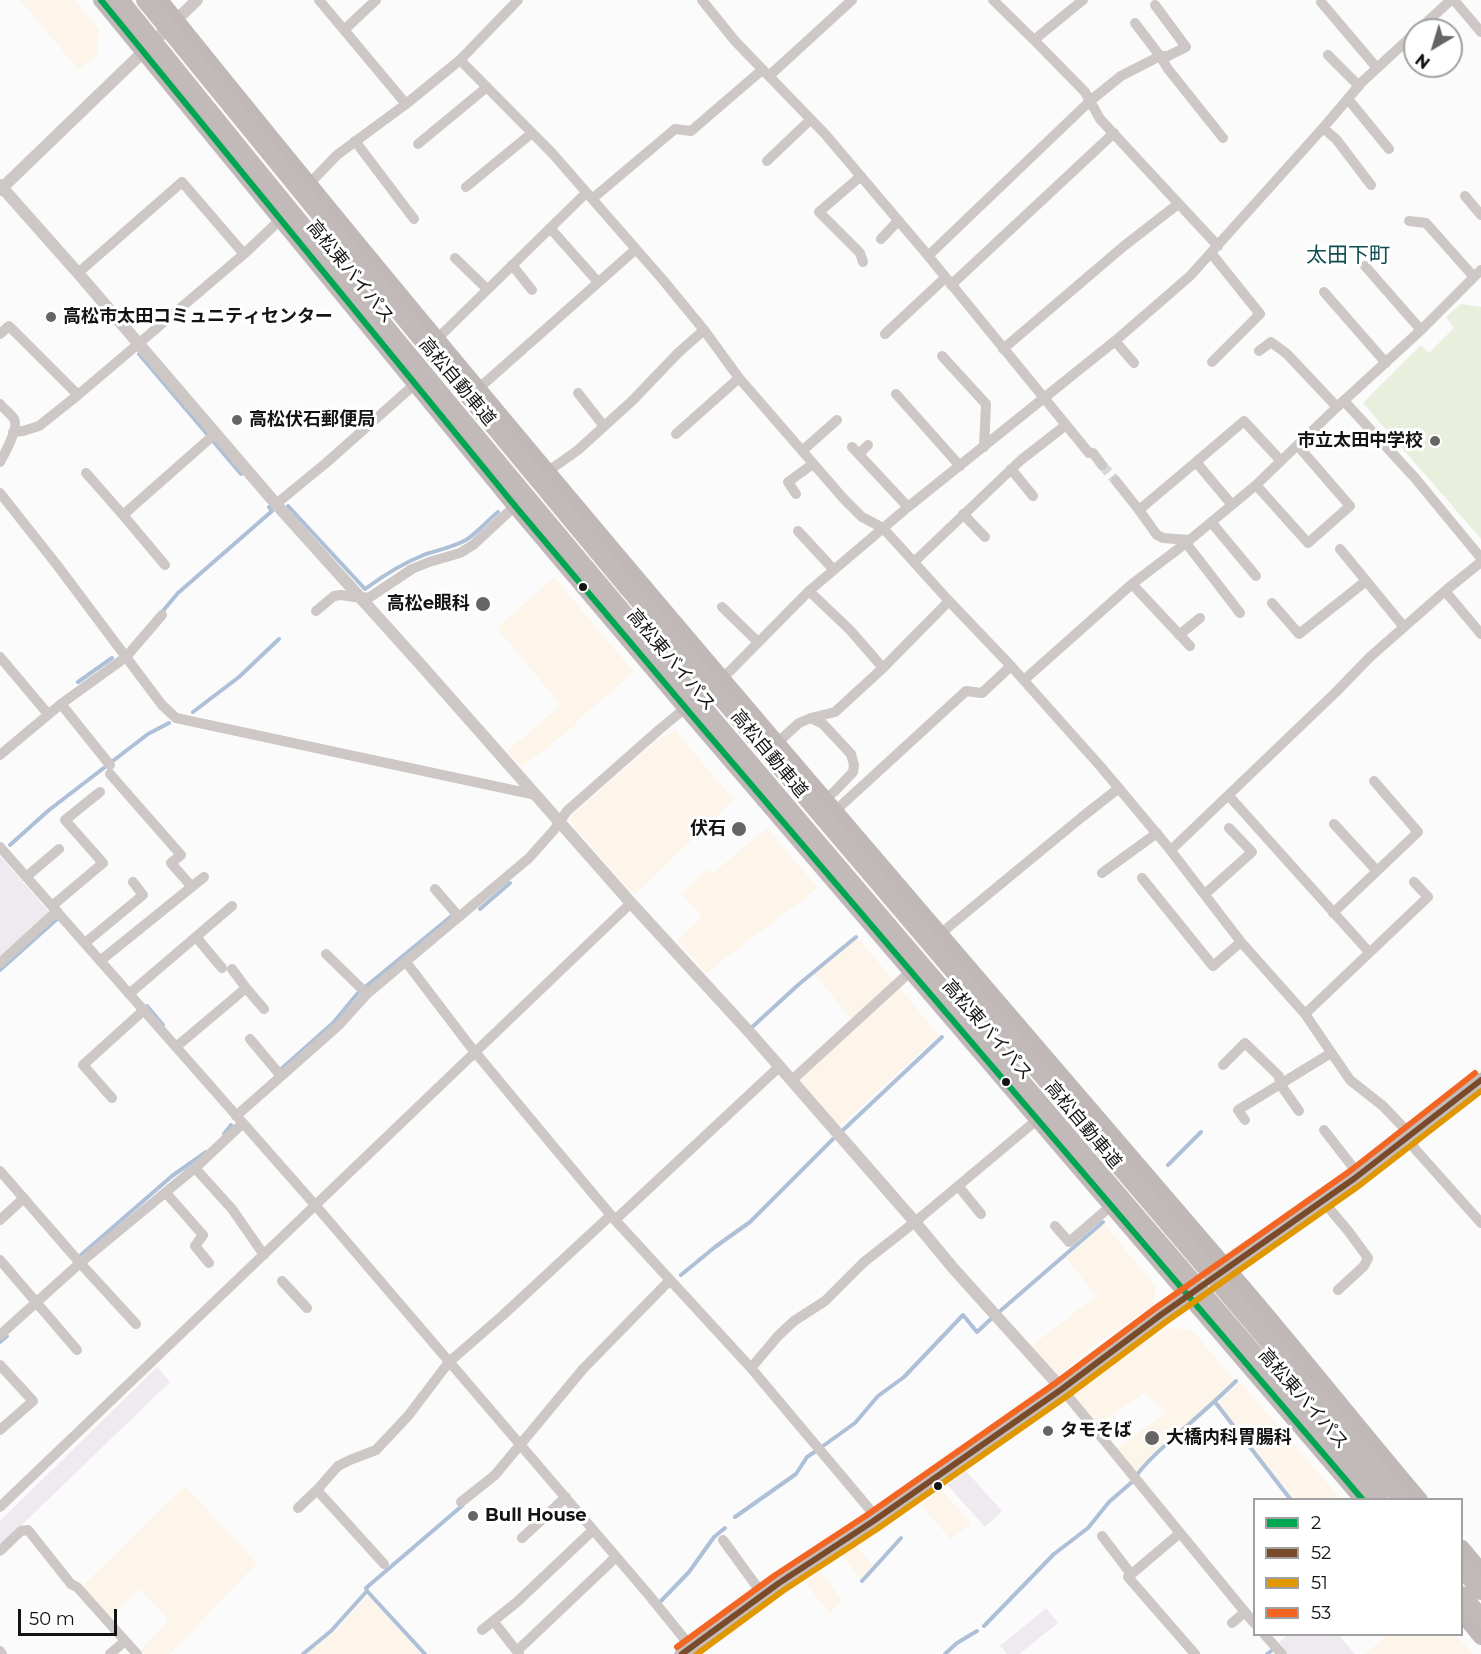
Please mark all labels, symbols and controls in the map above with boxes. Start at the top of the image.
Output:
north arrow [1403,18,1463,78]
text: N [1412,50,1434,72]
street label: 高松東バイパス [302,216,398,328]
district label: 太田下町 [1306,243,1390,269]
place label: 高松市太田コミュニティセンター [63,306,333,328]
marker: 高松市太田コミュニティセンター [44,310,58,324]
street label: 高松自動車道 [414,334,500,430]
place label: 高松伏石郵便局 [249,409,375,431]
marker: 高松伏石郵便局 [230,413,244,427]
place label: 市立太田中学校 [1297,430,1423,452]
marker: 市立太田中学校 [1428,434,1442,448]
unlabelled marker [577,581,589,593]
place label: 高松e眼科 [387,593,470,615]
marker: 高松e眼科 [474,595,492,613]
street label: 高松東バイパス [622,605,720,715]
street label: 高松自動車道 [726,706,812,802]
place label: 伏石 [690,818,726,840]
marker: 伏石 [730,820,748,838]
street label: 高松東バイパス [938,975,1036,1085]
unlabelled marker [1000,1076,1012,1088]
street label: 高松自動車道 [1040,1077,1126,1173]
street label: 高松東バイパス [1254,1344,1352,1454]
place label: タモそば [1060,1420,1132,1442]
marker: タモそば [1041,1424,1055,1438]
place label: 大橋内科胃腸科 [1166,1427,1292,1449]
marker: 大橋内科胃腸科 [1143,1429,1161,1447]
unlabelled marker [932,1480,944,1492]
legend [1253,1498,1463,1636]
place label: Bull House [485,1505,587,1527]
marker: Bull House [466,1509,480,1523]
text: 2 [1311,1512,1321,1534]
text: 52 [1311,1542,1331,1564]
text: 51 [1311,1572,1328,1594]
scale bar [21,1597,120,1635]
text: 53 [1311,1602,1331,1624]
text: 50 m [29,1608,75,1630]

